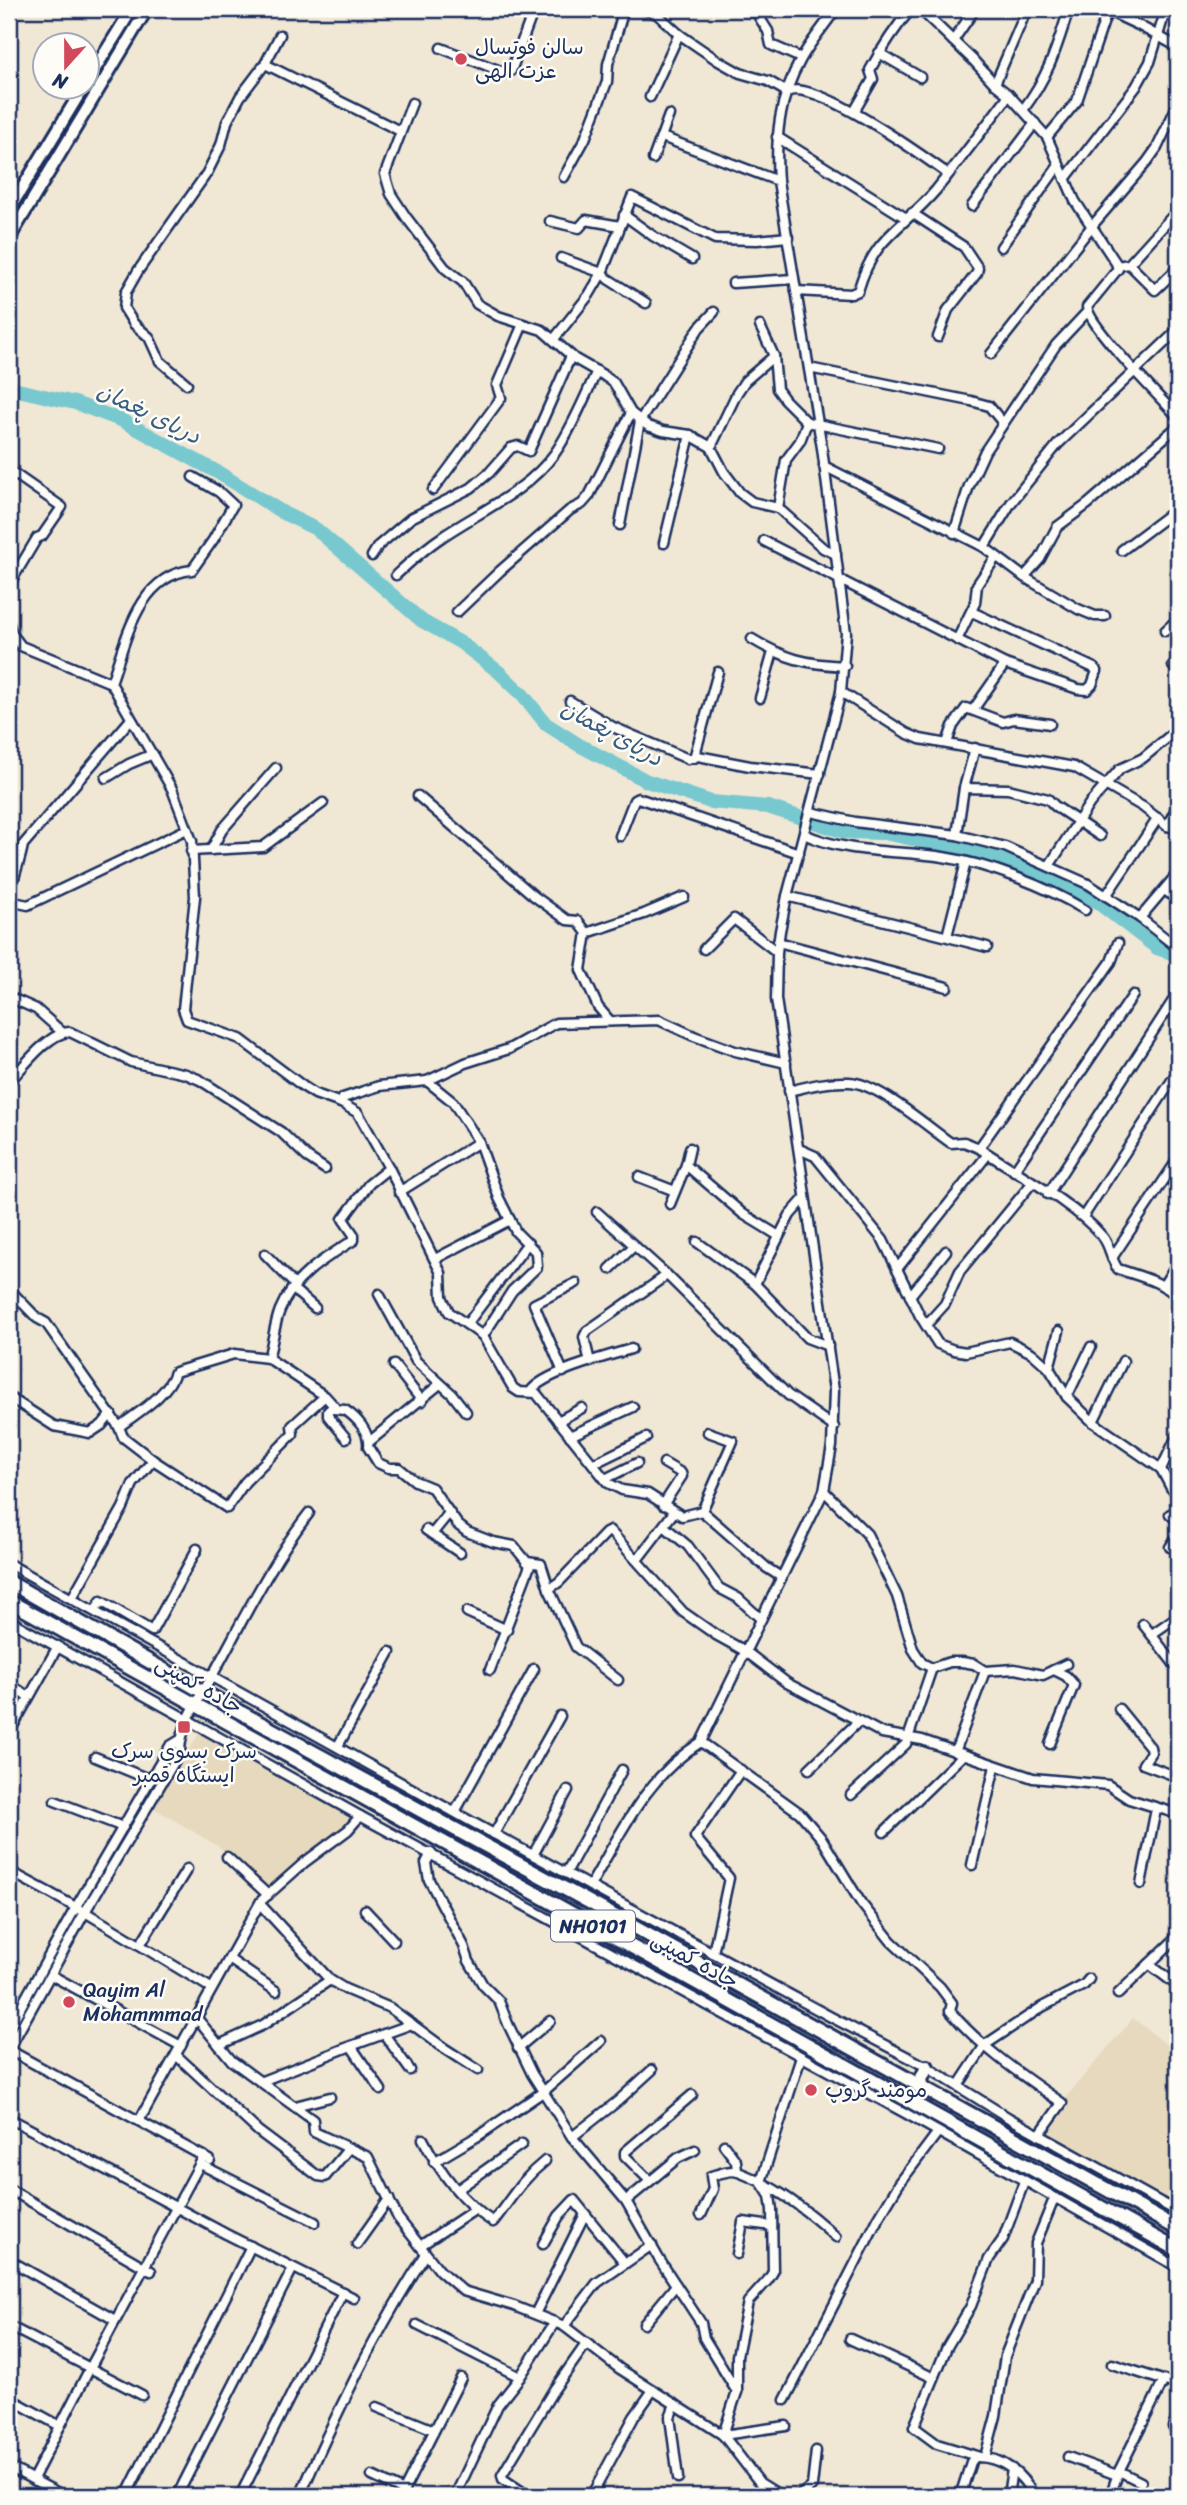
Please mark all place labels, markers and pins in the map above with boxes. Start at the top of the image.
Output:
place label: سالن فوتسال عزت الهی [475,28,584,90]
marker: سالن فوتسال عزت الهی [453,51,469,67]
marker: سرک بسوی سرک ایستگاه قمبر [176,1719,192,1735]
place label: سرک بسوی سرک ایستگاه قمبر [111,1732,257,1794]
place label: Qayim Al Mohammmad [83,1971,204,2033]
marker: Qayim Al Mohammmad [61,1994,77,2010]
place label: مومند گروپ [825,2071,927,2109]
marker: مومند گروپ [803,2082,819,2098]

